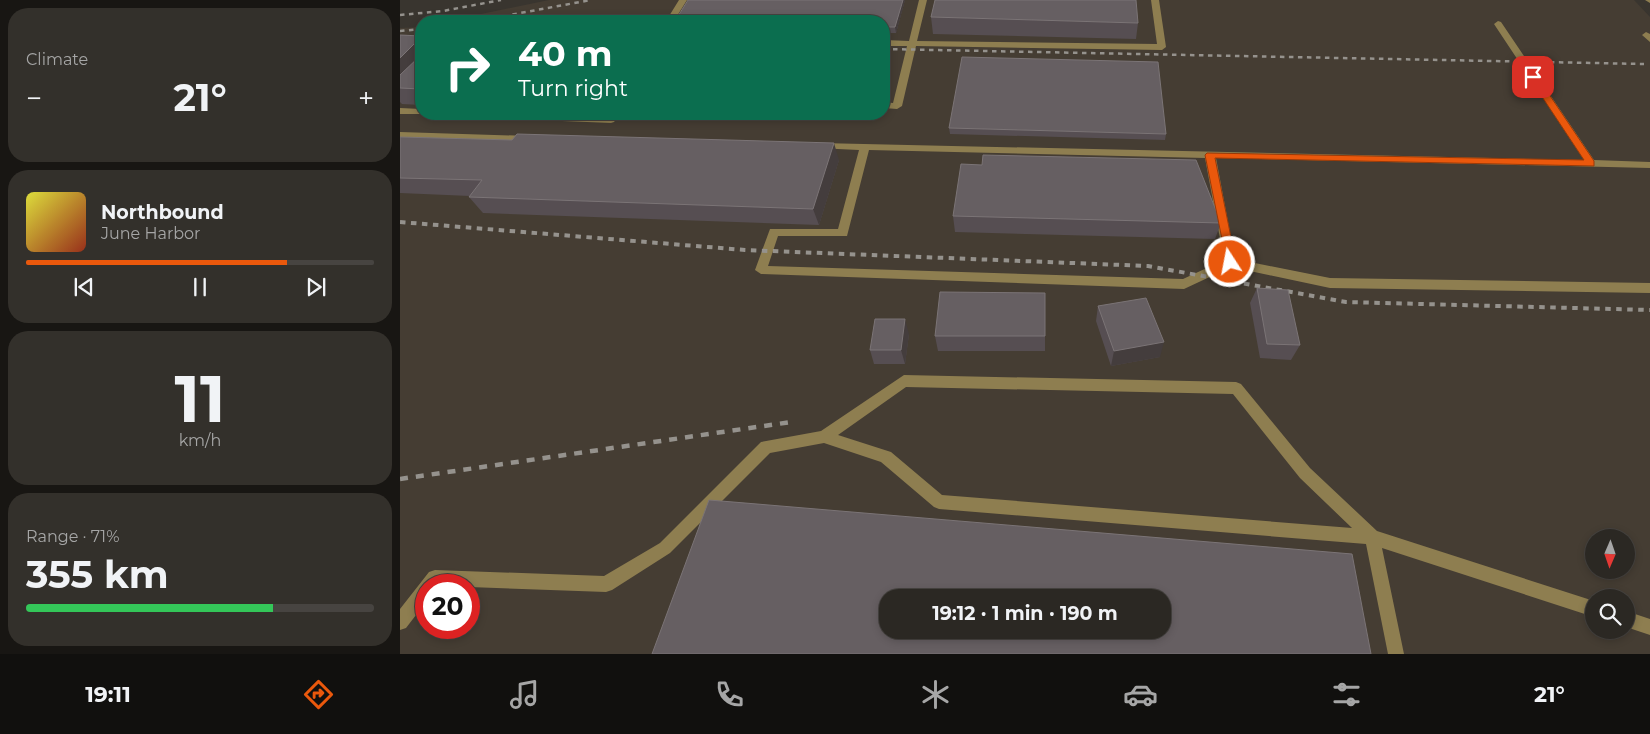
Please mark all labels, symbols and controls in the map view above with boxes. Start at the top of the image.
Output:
text: 40 m [518,32,613,75]
icon: right [435,35,500,100]
text: Climate [26,50,88,69]
pin [1512,56,1554,98]
icon: arrive [1519,63,1547,91]
text: 21° [173,74,227,121]
text: Turn right [518,75,628,102]
text: − [26,81,42,115]
text: + [358,81,374,115]
text: Northbound [101,201,224,224]
text: June Harbor [101,224,200,243]
position arrow [1203,235,1255,287]
icon: previous [70,273,98,301]
icon: pause [186,273,214,301]
icon: next [302,273,330,301]
text: 11 [175,359,225,438]
text: km/h [179,431,221,450]
text: Range · 71% [26,527,119,546]
north arrow [1585,529,1635,579]
map controls [1585,529,1635,639]
text: 355 km [26,551,169,598]
speed limit sign: 20 [415,574,480,639]
button: search [1585,589,1635,639]
text: 19:12 · 1 min · 190 m [932,602,1118,625]
icon: directions [301,677,336,712]
icon: music [507,677,542,712]
icon: phone [712,677,747,712]
icon: climate [918,677,953,712]
icon: car [1123,677,1158,712]
icon: filters [1329,677,1364,712]
text: 19:11 [85,681,131,708]
text: 21° [1534,681,1565,708]

